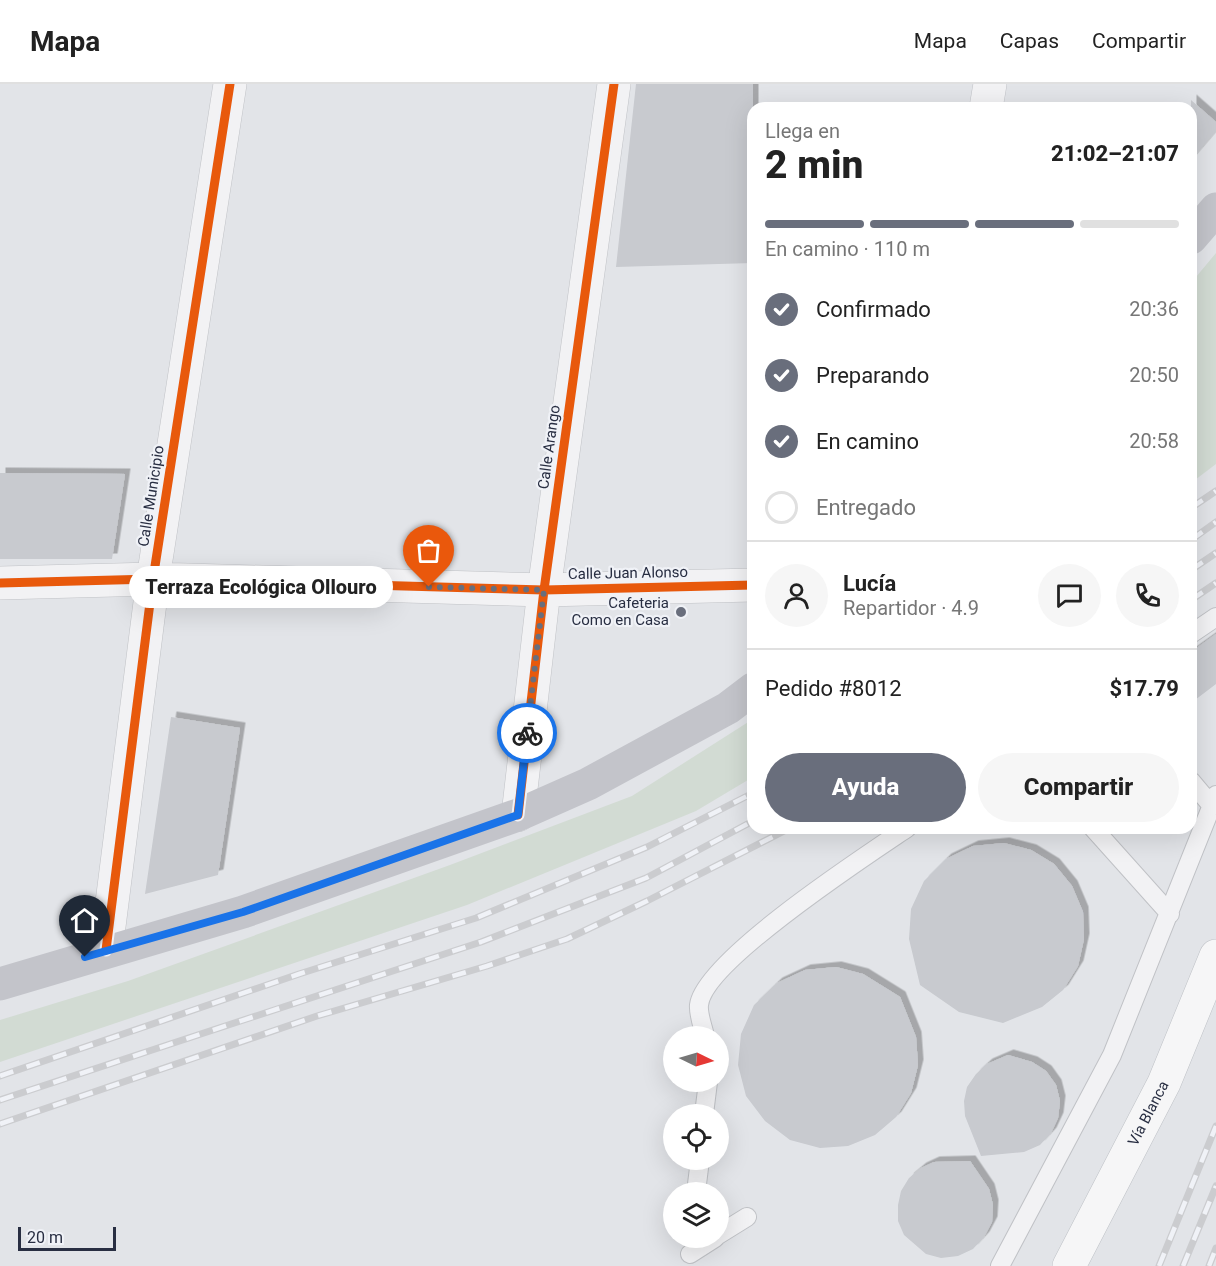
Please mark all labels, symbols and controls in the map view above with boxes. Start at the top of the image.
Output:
text: Mapa [30,25,100,58]
text: Mapa [914,29,967,53]
text: Capas [1000,29,1059,53]
text: Compartir [1092,29,1186,53]
text: Llega en [765,119,840,143]
text: 21:02–21:07 [1051,141,1179,166]
text: 2 min [765,142,863,188]
text: En camino · 110 m [765,237,930,261]
icon: check [765,293,798,326]
text: Confirmado [816,297,931,322]
text: 20:36 [1129,297,1179,321]
icon: check [765,359,798,392]
text: Preparando [816,363,929,388]
text: 20:50 [1129,363,1179,387]
street label: Calle Arango [534,404,564,490]
icon: check [765,425,798,458]
text: En camino [816,429,919,454]
text: 20:58 [1129,429,1179,453]
street label: Calle Municipio [134,444,168,548]
text: Entregado [816,495,916,520]
pin [403,525,454,587]
icon: bag [412,534,445,567]
street label: Calle Juan Alonso [568,563,688,583]
button: person [765,564,828,627]
button: chat [1038,564,1101,627]
button: phone [1116,564,1179,627]
callout: Terraza Ecológica Ollouro [129,566,393,608]
text: Lucía [843,571,896,596]
text: Terraza Ecológica Ollouro [145,575,377,599]
place label: Cafeteria Como en Casa [571,594,669,629]
text: Repartidor · 4.9 [843,596,979,620]
marker: Cafeteria Como en Casa [674,605,688,619]
text: Pedido #8012 [765,676,902,701]
text: $17.79 [1110,676,1179,701]
courier [497,703,557,763]
icon: bike [511,717,544,750]
button: Ayuda [765,753,966,822]
button: Compartir [978,753,1179,822]
pin [59,895,110,957]
icon: home [68,904,101,937]
north arrow [663,1026,729,1092]
map controls [663,1026,729,1248]
street label: Vía Blanca [1124,1078,1173,1149]
button: locate [663,1104,729,1170]
button: layers [663,1182,729,1248]
scale bar [18,1224,116,1252]
text: 20 m [27,1228,63,1247]

